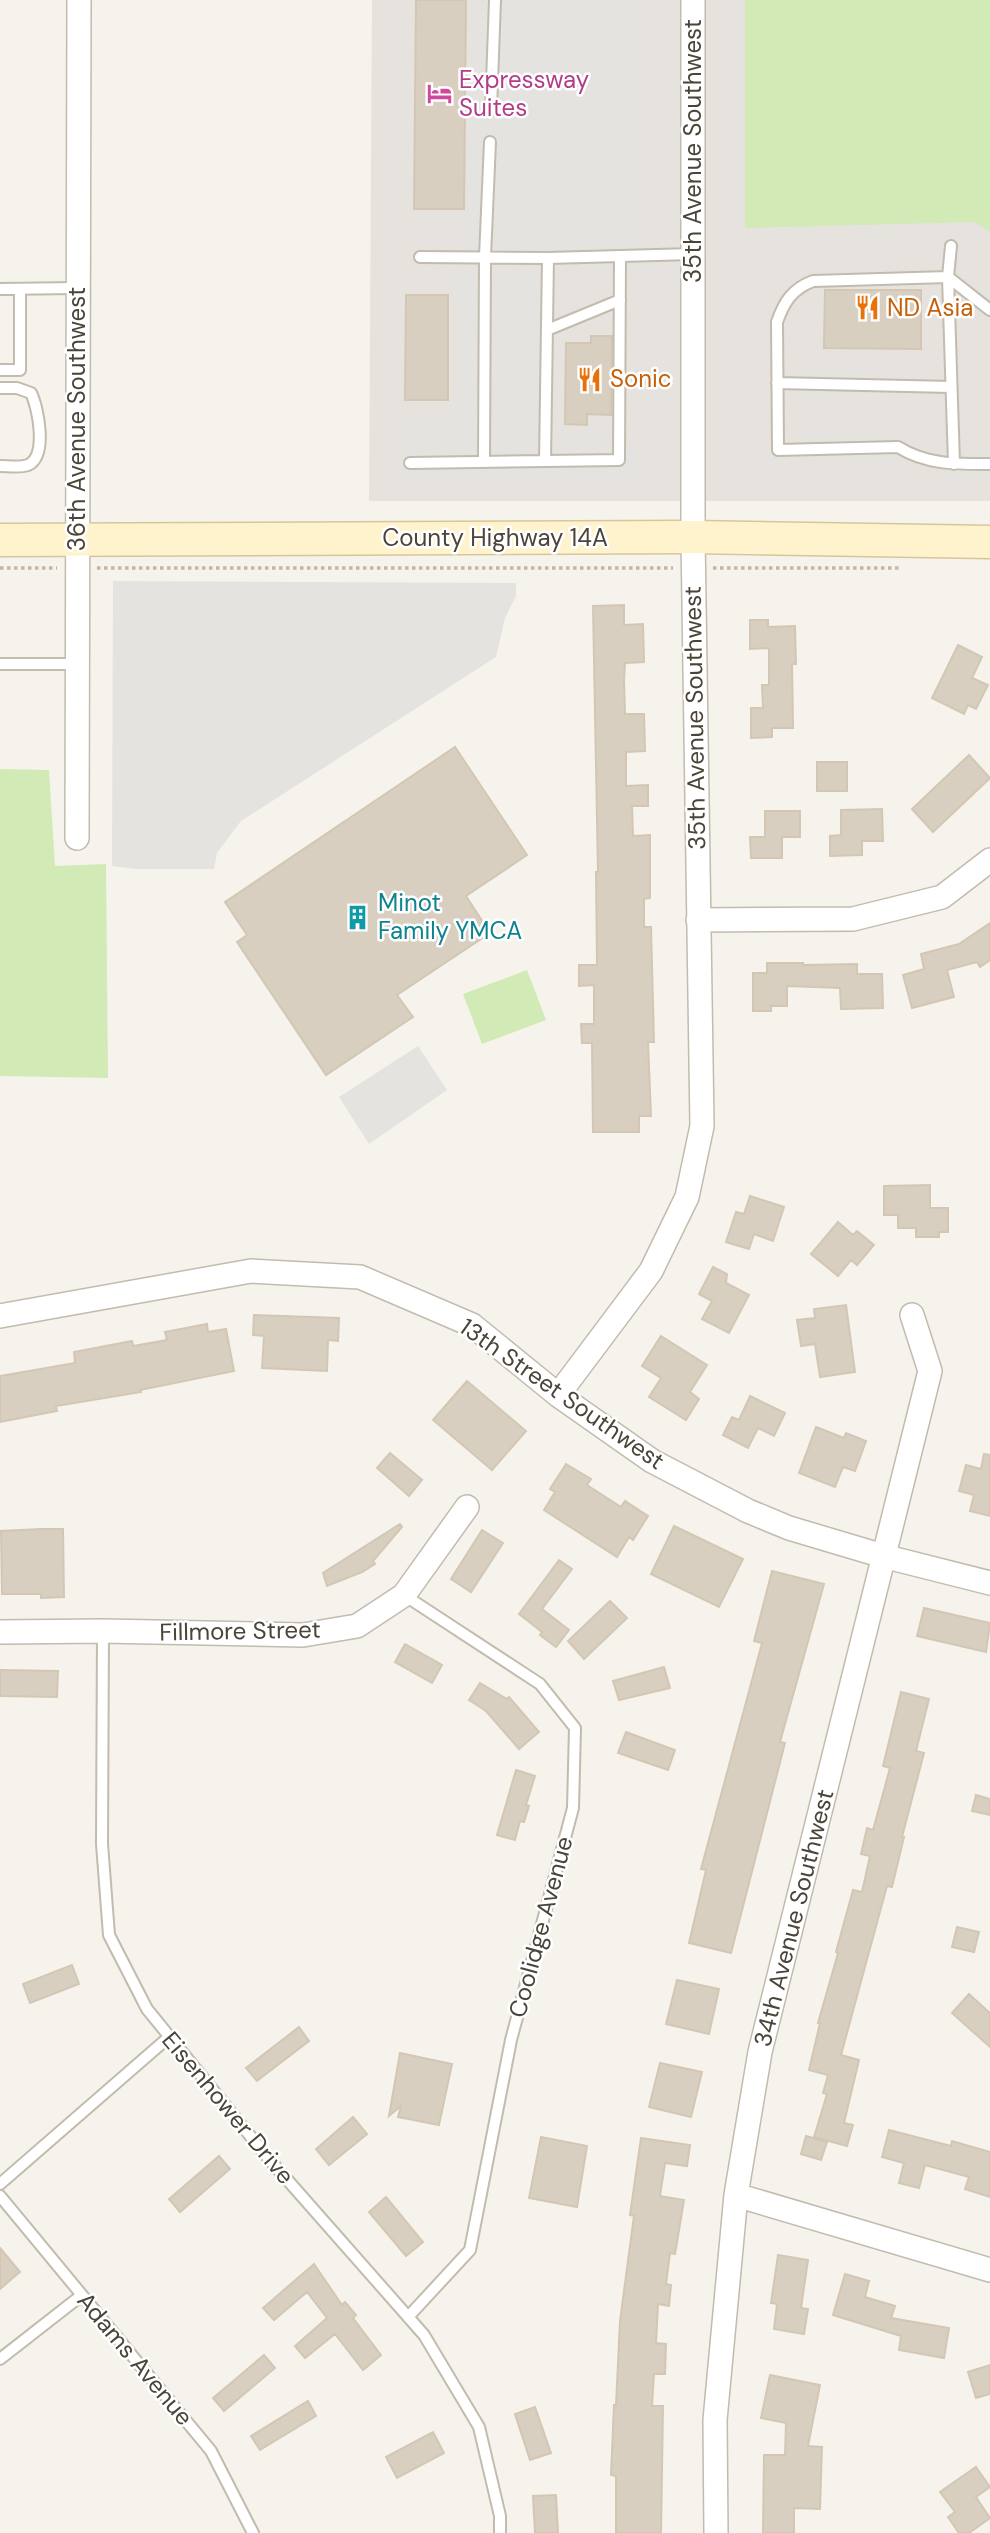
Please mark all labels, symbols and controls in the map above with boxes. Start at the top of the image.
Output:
street label: 35th Avenue Southwest [677,19,708,283]
place label: Expressway Suites [459,64,589,123]
hotel icon: Expressway Suites [425,80,453,108]
street label: 36th Avenue Southwest [61,287,92,551]
place label: ND Asia [887,292,973,323]
restaurant icon: ND Asia [853,294,881,322]
place label: Sonic [610,363,671,394]
restaurant icon: Sonic [576,365,604,393]
street label: County Highway 14A [382,522,608,553]
street label: 35th Avenue Southwest [677,586,712,850]
place label: Minot Family YMCA [378,887,522,946]
building icon: Minot Family YMCA [344,903,372,931]
street label: 13th Street Southwest [454,1311,671,1476]
street label: Fillmore Street [159,1614,321,1647]
street label: 34th Avenue Southwest [747,1786,840,2050]
street label: Coolidge Avenue [501,1833,580,2021]
street label: Eisenhower Drive [155,2025,301,2190]
street label: Adams Avenue [71,2286,200,2432]

